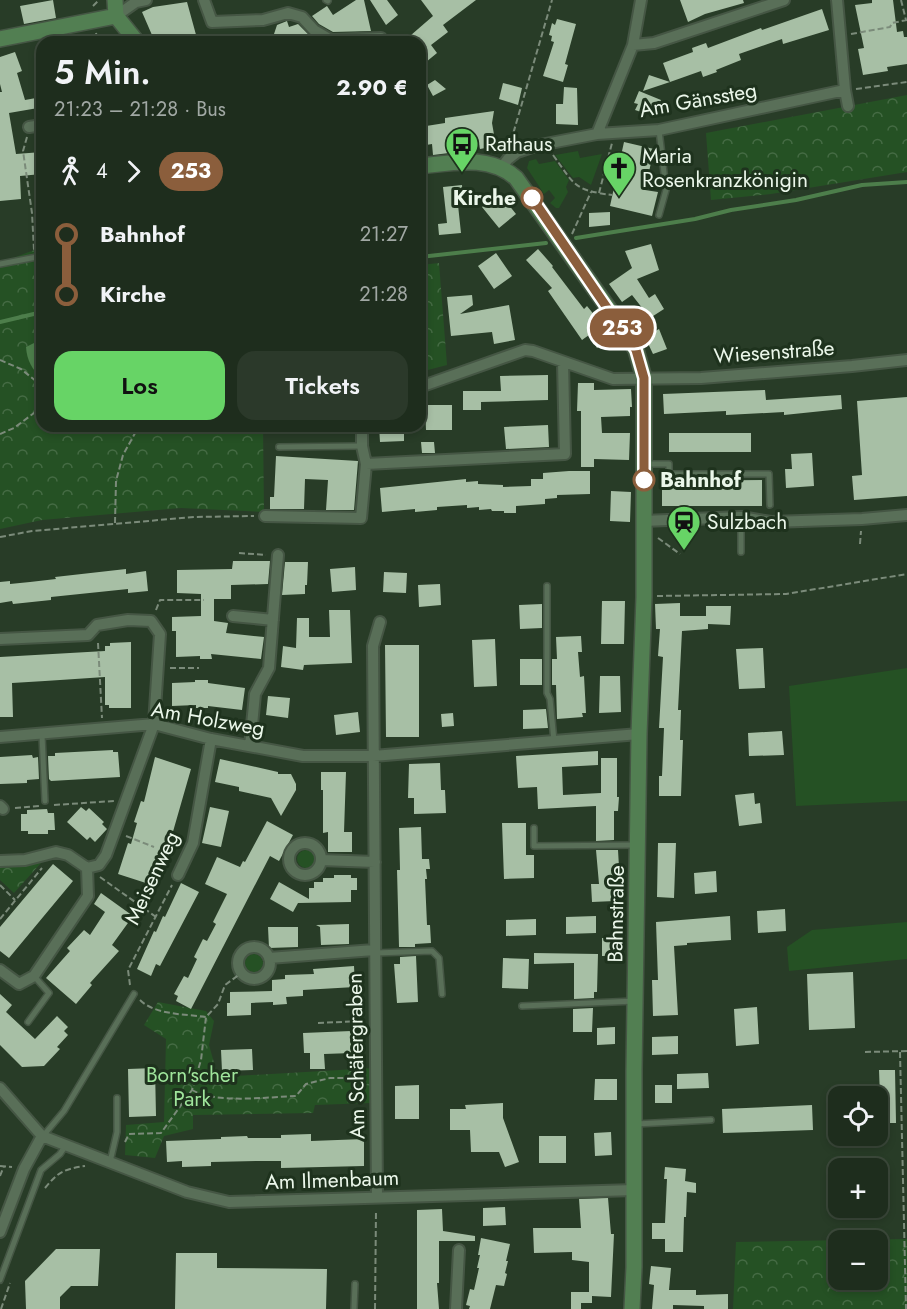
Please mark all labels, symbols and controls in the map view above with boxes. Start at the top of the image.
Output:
text: 5 Min. [54,49,151,96]
text: 2.90 € [336,71,408,103]
street label: Am Gänssteg [637,75,759,125]
text: 21:23 – 21:28 · Bus [54,95,226,124]
bus stop icon: Rathaus [444,126,480,173]
place label: Rathaus [485,129,553,159]
place label: Maria Rosenkranzkönigin [642,141,808,195]
church icon: Maria Rosenkranzkönigin [601,150,637,197]
icon: walk [54,155,87,188]
icon: forward [117,155,150,188]
text: 253 [171,156,211,186]
text: 4 [96,157,108,186]
place label: Kirche [453,183,516,213]
marker: Kirche [521,187,543,209]
text: Bahnhof [100,218,185,250]
text: 21:27 [360,220,408,249]
text: Kirche [100,278,166,310]
text: 21:28 [359,280,408,309]
line badge: 253 [588,308,656,348]
text: 253 [602,313,642,343]
street label: Wiesenstraße [713,333,836,371]
button: Los [54,351,225,420]
button: Tickets [237,351,408,420]
place label: Bahnhof [660,465,742,495]
marker: Bahnhof [633,469,655,491]
station icon: Sulzbach [666,504,702,551]
place label: Sulzbach [707,507,787,537]
street label: Am Holzweg [149,694,267,744]
street label: Meisenweg [117,826,187,930]
street label: Bahnstraße [600,865,632,963]
street label: Am Schäfergraben [340,973,372,1139]
park label: Born'scher Park [146,1060,239,1114]
map controls [828,1086,888,1290]
button: locate [828,1086,888,1146]
button: + [828,1158,888,1218]
street label: Am Ilmenbaum [264,1163,400,1197]
button: − [828,1230,888,1290]

